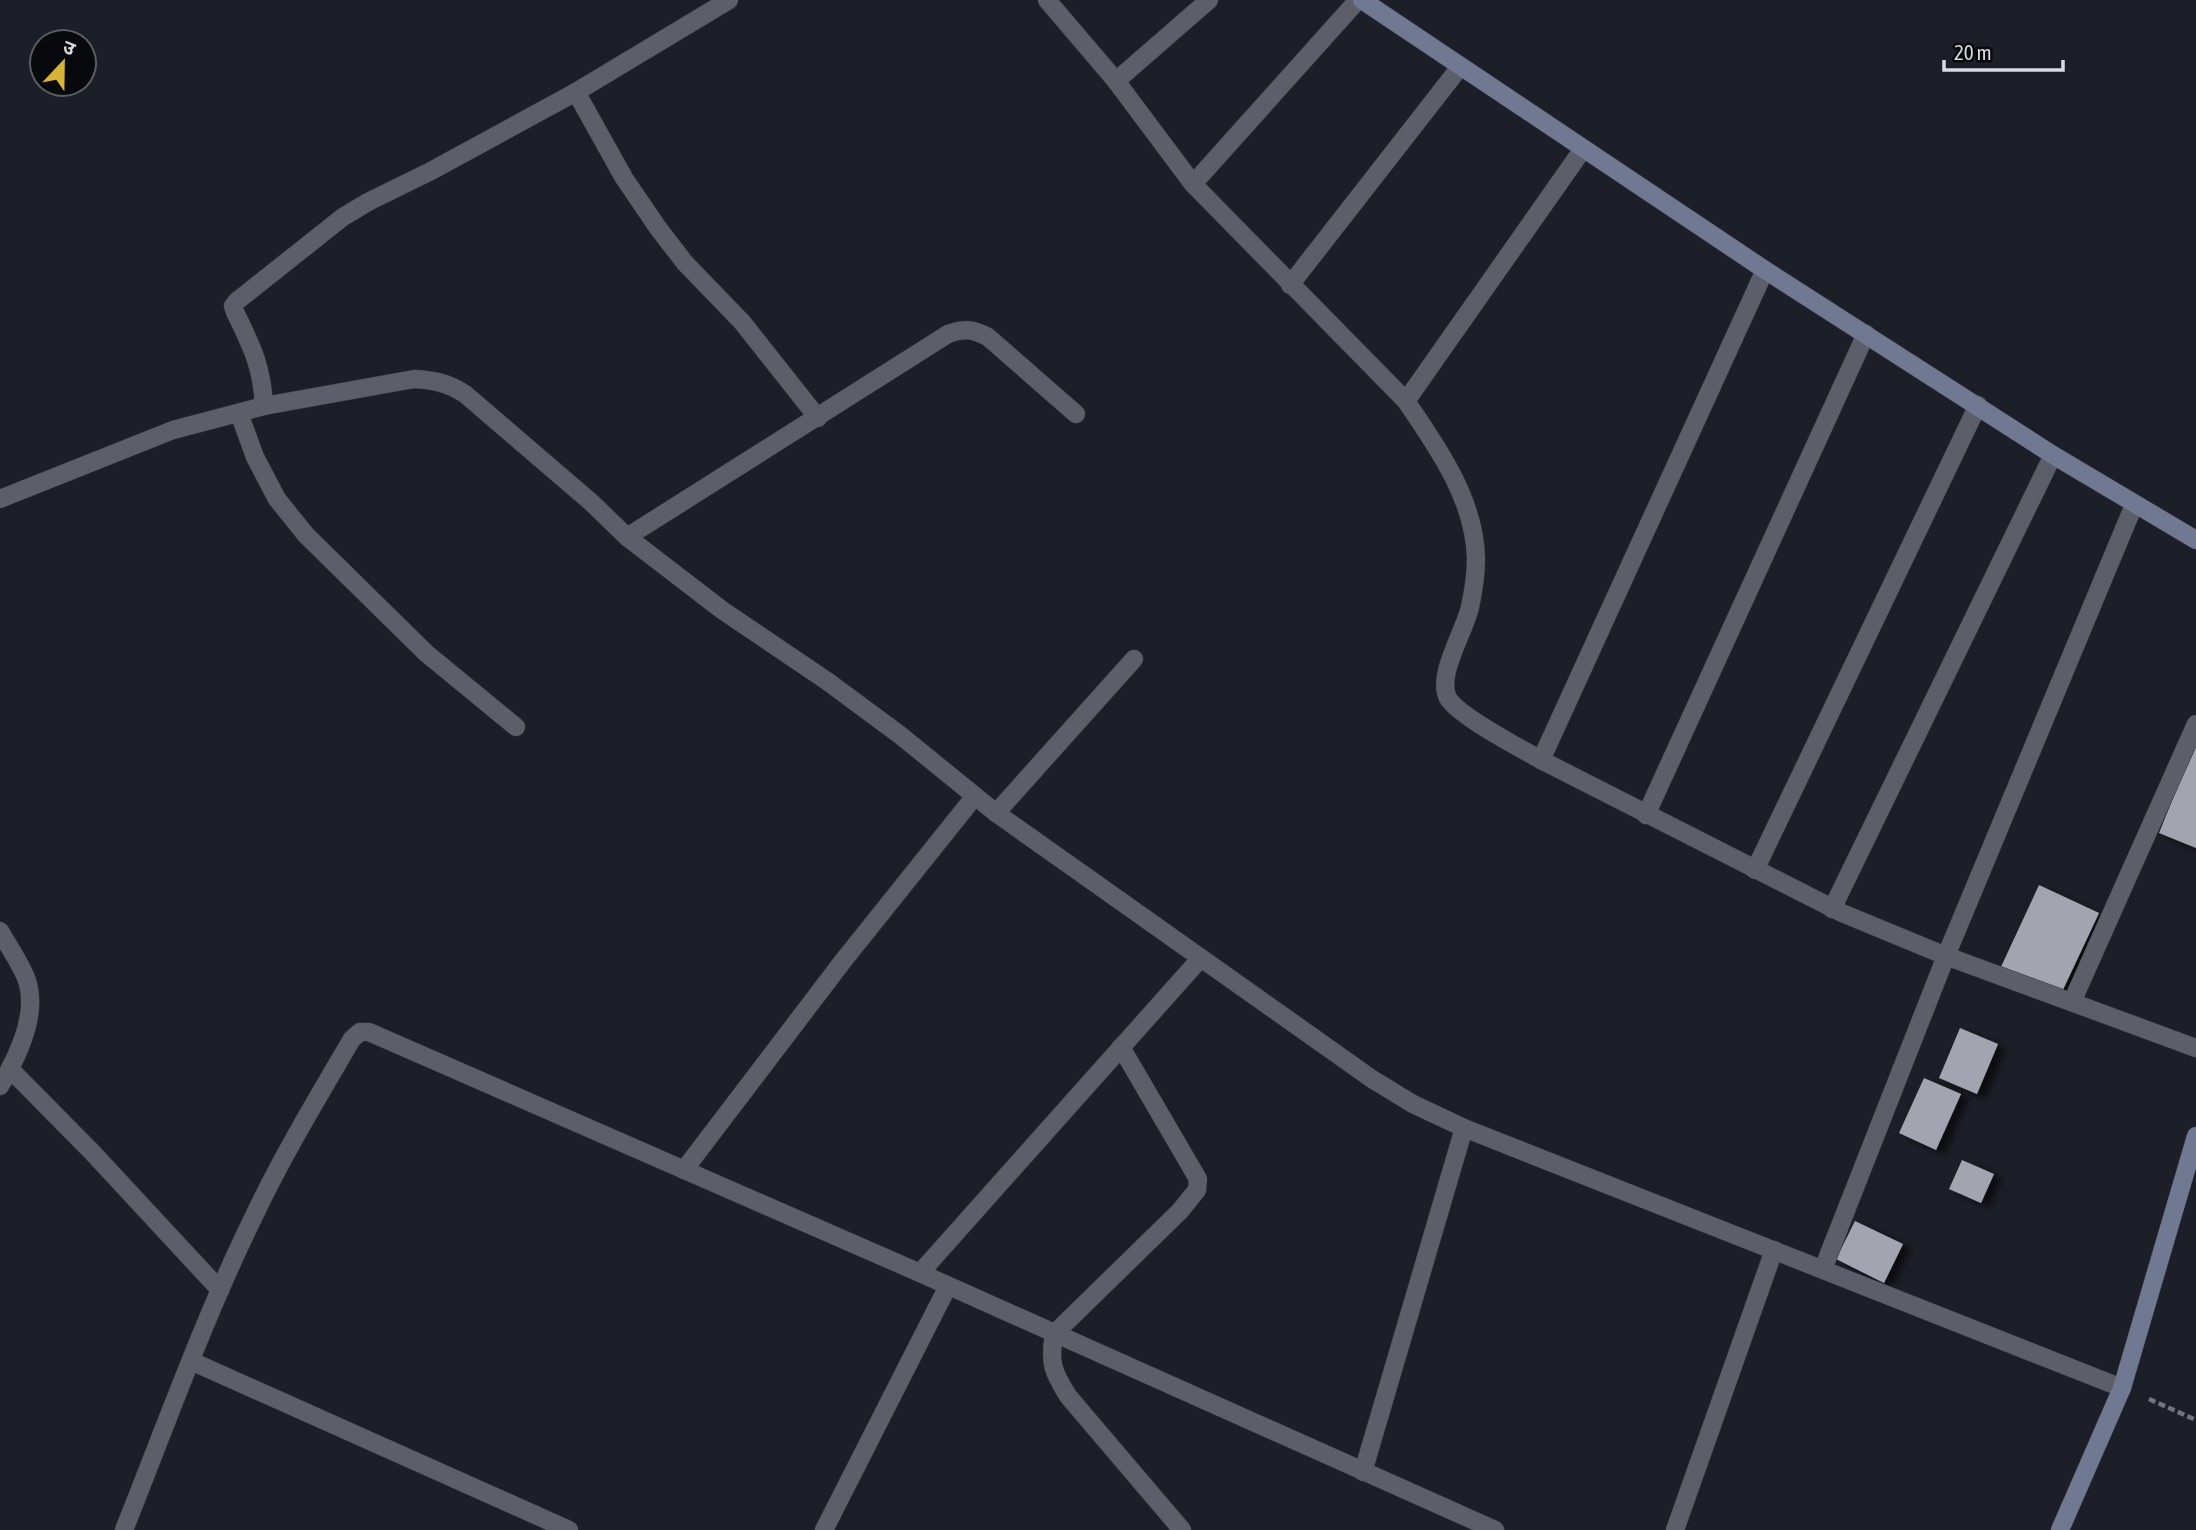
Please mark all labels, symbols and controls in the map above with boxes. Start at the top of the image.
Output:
north arrow [28,28,98,98]
scale bar [1944,28,2063,72]
text: उ [60,35,79,60]
text: 20 m [1954,40,1992,64]

